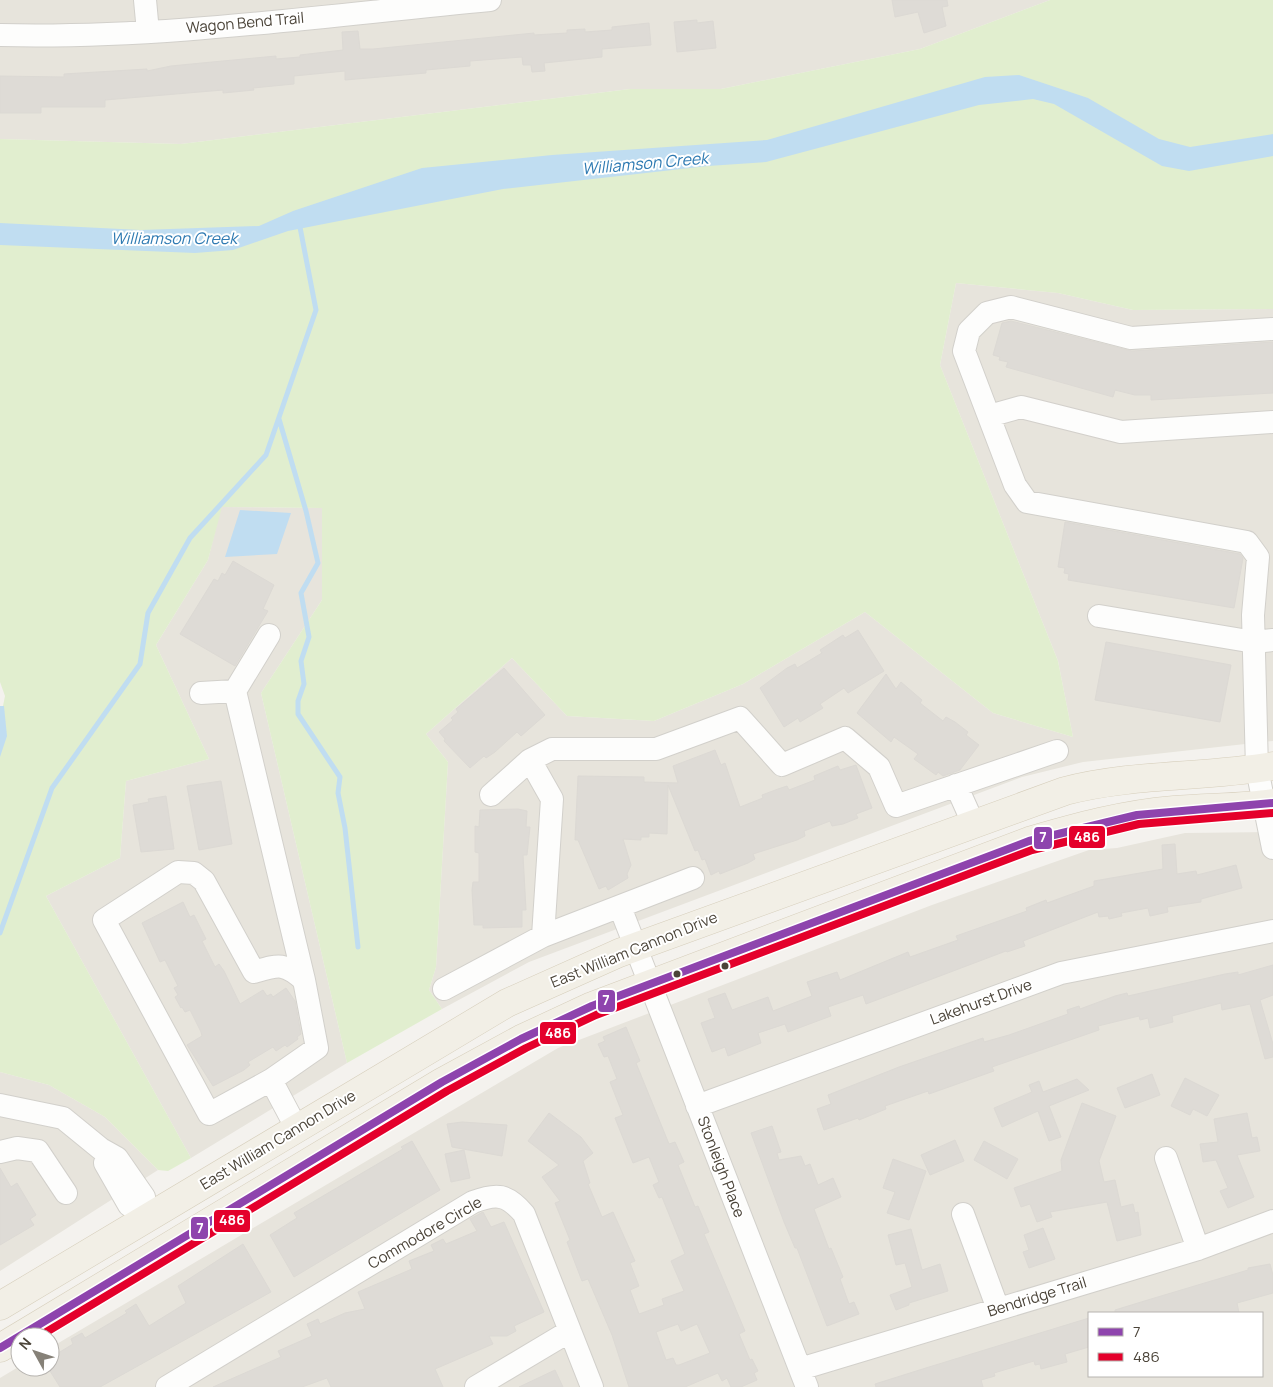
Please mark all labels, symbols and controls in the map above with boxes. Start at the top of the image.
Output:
street label: Wagon Bend Trail [185,7,305,38]
water label: Williamson Creek [581,146,711,179]
water label: Williamson Creek [111,227,239,249]
line badge: 486 [1068,825,1106,849]
line badge: 7 [1033,826,1053,850]
text: 7 [1039,827,1047,846]
text: 486 [1074,827,1100,846]
street label: East William Cannon Drive [547,906,721,993]
unlabelled marker [720,961,730,971]
unlabelled marker [672,969,682,979]
street label: Lakehurst Drive [927,973,1035,1030]
line badge: 7 [597,989,616,1013]
text: 7 [602,990,610,1009]
line badge: 486 [539,1021,577,1045]
text: 486 [545,1023,571,1042]
street label: East William Cannon Drive [196,1085,360,1194]
street label: Stonleigh Place [692,1113,751,1221]
street label: Commodore Circle [364,1191,486,1274]
line badge: 486 [213,1209,251,1233]
text: 486 [219,1210,245,1229]
line badge: 7 [190,1216,209,1240]
text: 7 [196,1218,204,1237]
street label: Bendridge Trail [985,1271,1089,1322]
legend [1088,1312,1263,1377]
text: 7 [1133,1321,1141,1342]
north arrow [10,1327,60,1377]
text: N [14,1333,35,1353]
text: 486 [1133,1346,1160,1367]

